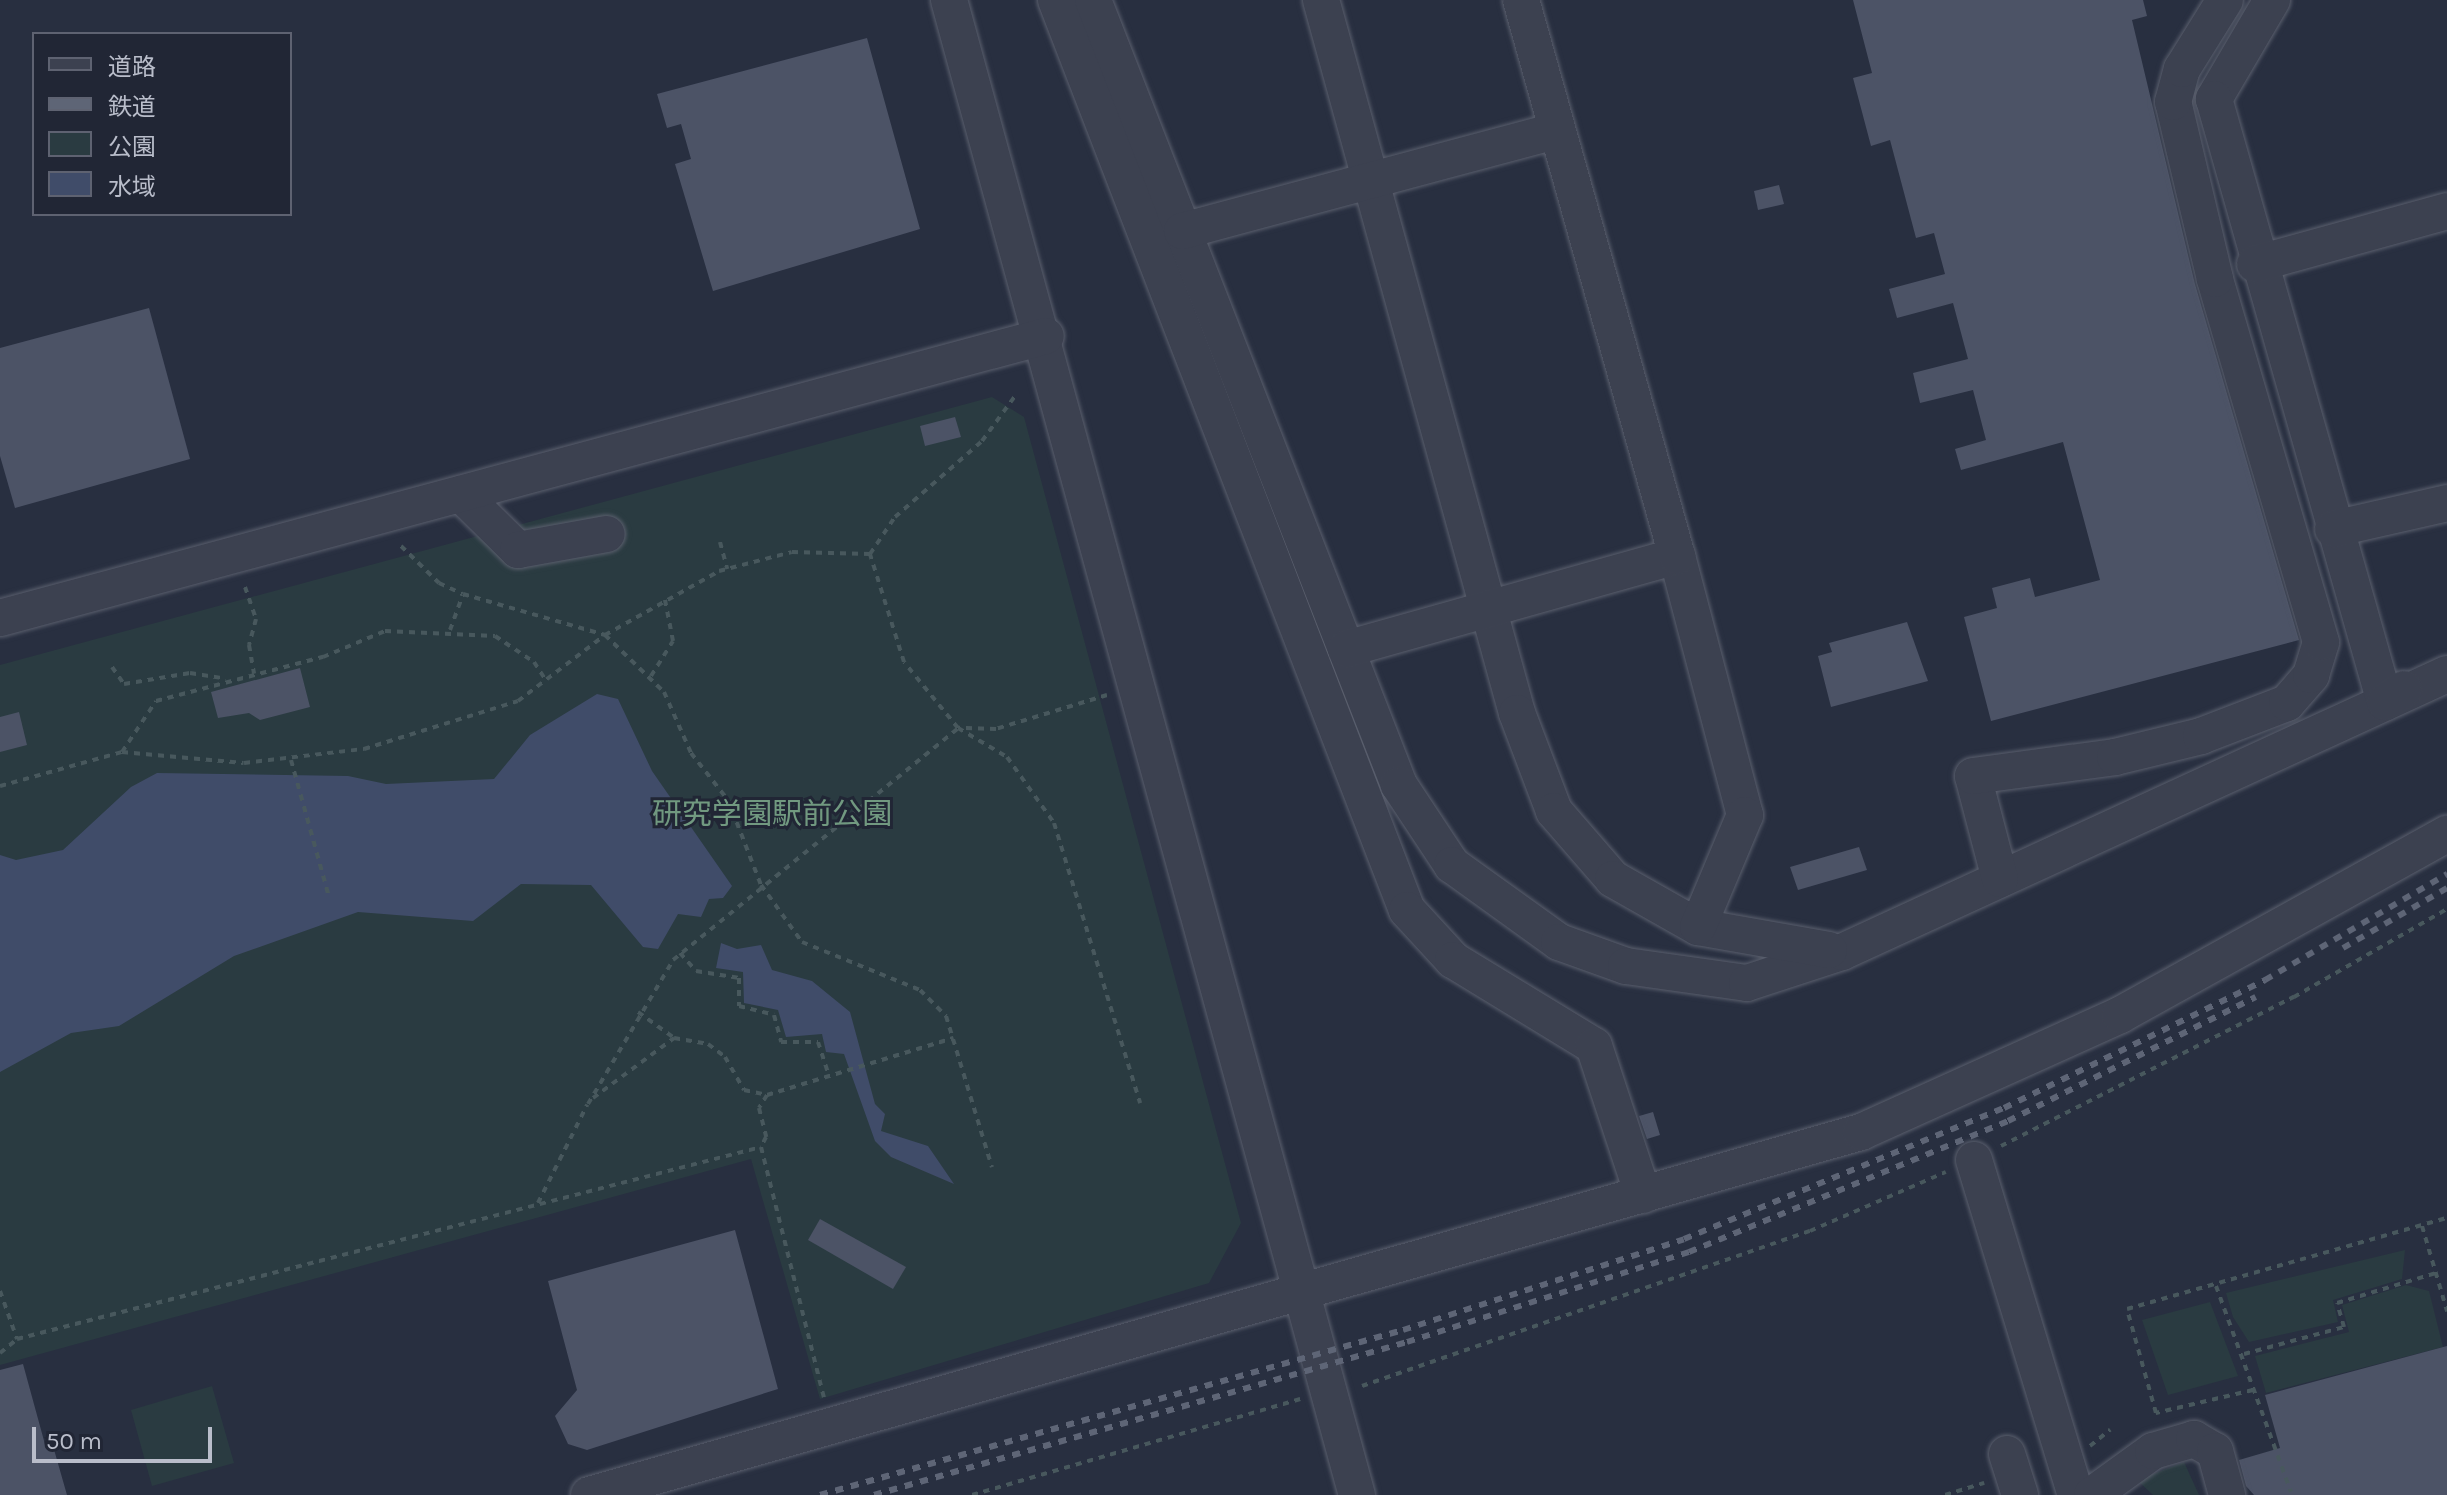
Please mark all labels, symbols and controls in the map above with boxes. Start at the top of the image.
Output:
legend [32,32,292,216]
text: 道路 [108,53,156,81]
text: 鉄道 [108,93,156,121]
text: 公園 [108,133,156,161]
text: 水域 [108,173,156,201]
park label: 研究学園駅前公園 [652,796,892,832]
scale bar [36,1411,216,1461]
text: 50 m [46,1427,102,1455]

